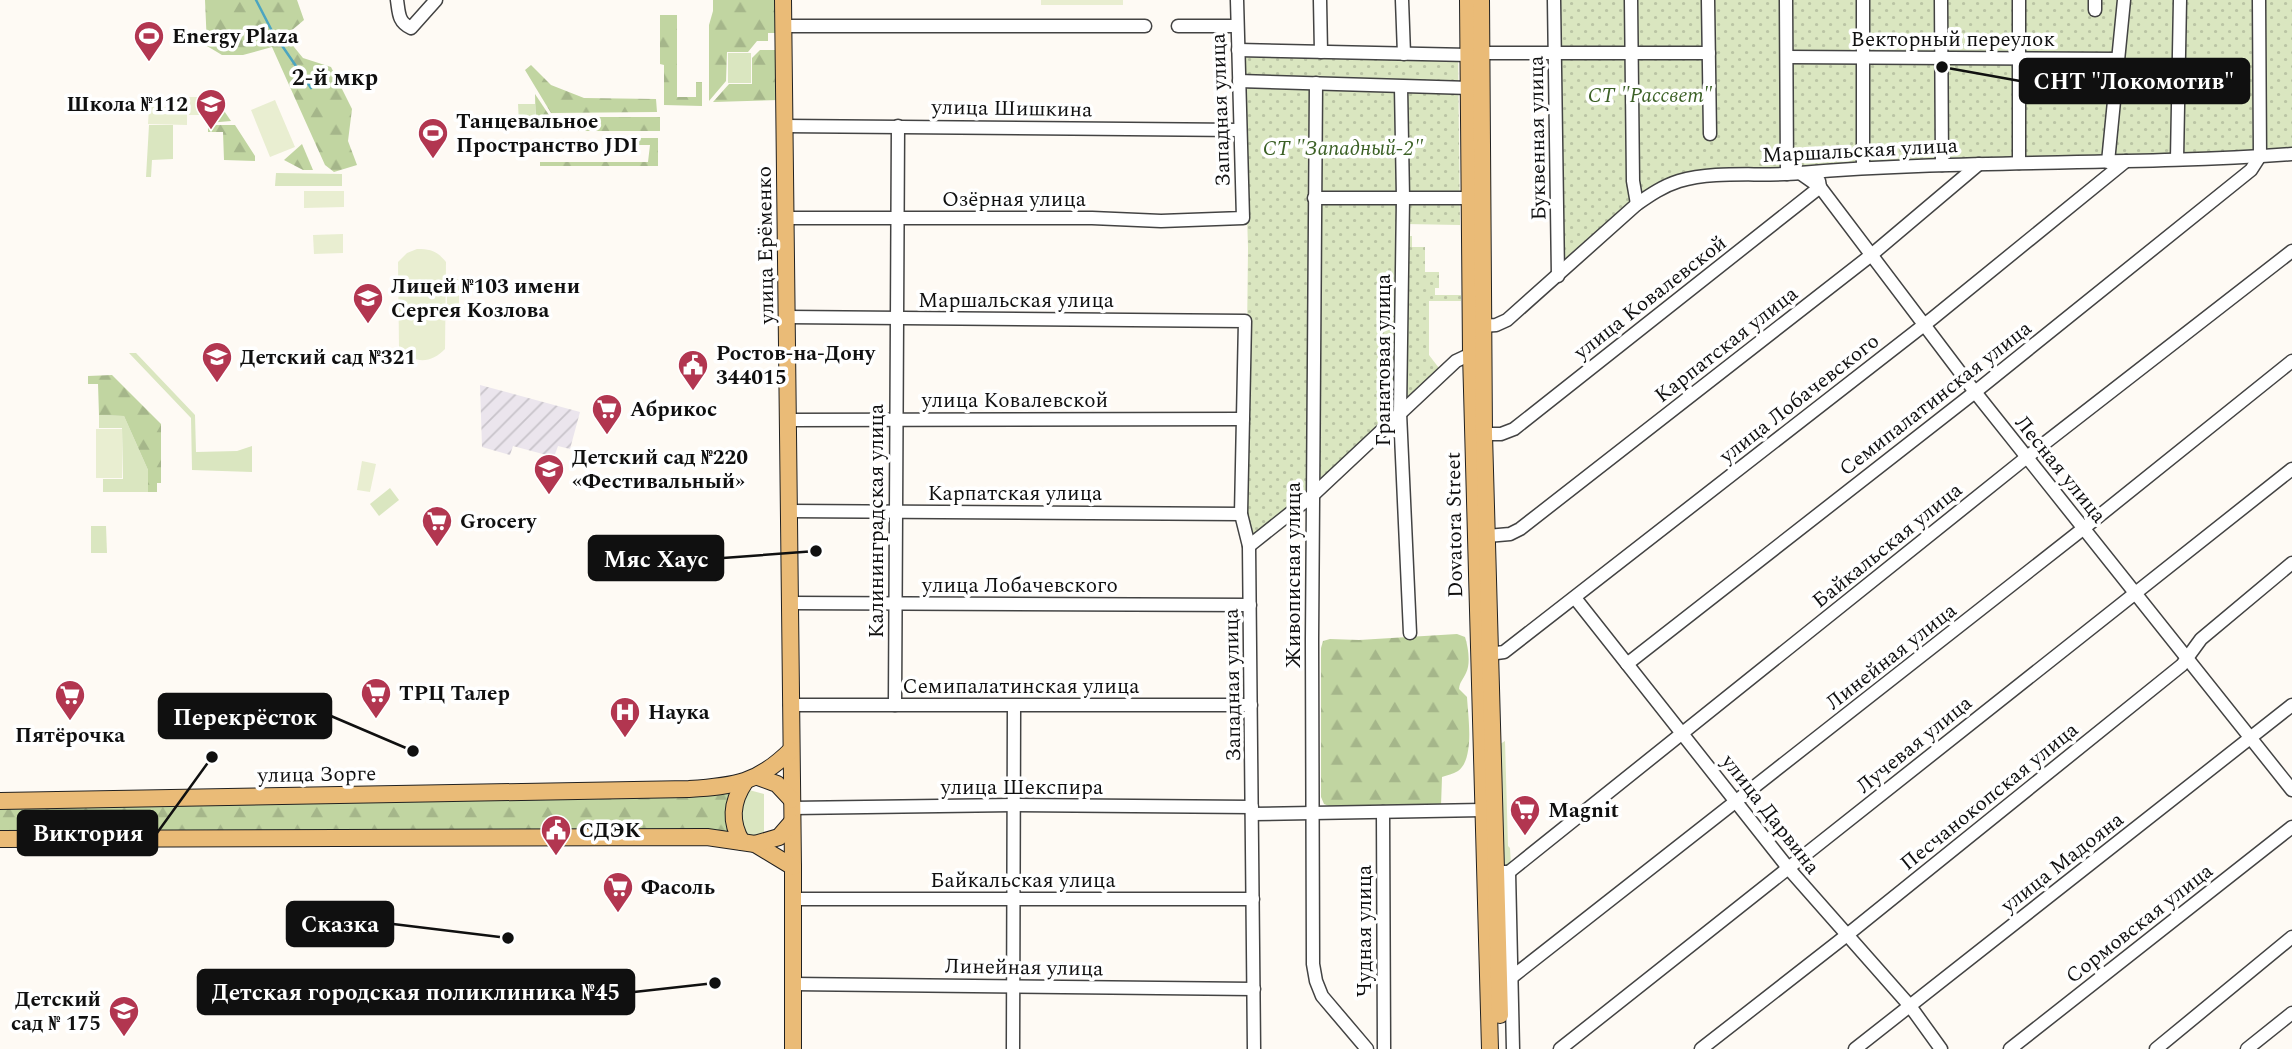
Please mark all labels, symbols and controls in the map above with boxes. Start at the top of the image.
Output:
sports icon: Energy Plaza [132,19,166,63]
place label: Energy Plaza [172,21,299,53]
street label: Векторный переулок [1851,24,2055,56]
street label: Западная улица [1202,32,1240,187]
street label: Буквенная улица [1521,55,1555,221]
callout: СНТ "Локомотив" [2020,59,2249,103]
district label: 2-й мкр [292,61,378,96]
text: СНТ "Локомотив" [2034,65,2234,100]
park label: СТ "Рассвет" [1588,80,1713,112]
school or university icon: Школа №112 [194,87,228,131]
place label: Школа №112 [67,89,188,121]
street label: улица Шишкина [930,92,1093,126]
place label: Танцевальное Пространство JDI [456,106,639,162]
sports icon: Танцевальное Пространство JDI [416,116,450,160]
street label: Маршальская улица [1761,130,1959,172]
park label: СТ "Западный-2" [1263,133,1424,165]
street label: улица Ерёменко [749,166,783,325]
street label: Озёрная улица [942,184,1087,216]
street label: улица Ковалевской [1566,228,1734,368]
place label: Лицей №103 имени Сергея Козлова [391,271,580,327]
street label: Гранатовая улица [1368,273,1400,446]
street label: Карпатская улица [1648,278,1806,411]
school or university icon: Лицей №103 имени Сергея Козлова [351,281,385,325]
street label: Маршальская улица [918,285,1115,317]
street label: Семипалатинская улица [1832,313,2039,484]
street label: улица Лобачевского [1712,326,1887,472]
place label: Ростов-на-Дону 344015 [716,338,876,394]
school or university icon: Детский сад №321 [200,340,234,384]
place label: Детский сад №321 [240,342,416,374]
public building icon: Ростов-на-Дону 344015 [676,348,710,392]
street label: улица Ковалевской [921,385,1108,417]
supermarket icon: Абрикос [590,392,624,436]
place label: Абрикос [630,394,717,426]
street label: Калининградская улица [861,403,893,638]
street label: Лесная улица [2007,409,2114,531]
place label: Детский сад №220 «Фестивальный» [572,442,748,498]
school or university icon: Детский сад №220 «Фестивальный» [532,452,566,496]
street label: Dovatora Street [1438,452,1472,598]
street label: Байкальская улица [1806,475,1970,617]
street label: Карпатская улица [928,478,1103,510]
street label: Живописная улица [1278,481,1310,668]
supermarket icon: Grocery [420,504,454,548]
place label: Grocery [460,506,537,538]
callout: Мяс Хаус [589,536,723,580]
text: Мяс Хаус [603,543,709,578]
street label: улица Лобачевского [921,570,1118,602]
street label: Линейная улица [1819,595,1965,718]
street label: Западная улица [1216,607,1250,762]
street label: Семипалатинская улица [902,671,1140,703]
supermarket icon: ТРЦ Талер [359,676,393,720]
supermarket icon: Пятёрочка [53,678,87,722]
place label: ТРЦ Талер [399,678,510,710]
street label: Лучевая улица [1850,687,1980,802]
callout: Перекрёсток [159,694,331,738]
hospital icon: Наука [608,695,642,739]
place label: Наука [648,697,710,729]
text: Перекрёсток [173,701,317,736]
street label: Песчанокопская улица [1893,714,2086,879]
place label: Пятёрочка [15,720,125,752]
street label: улица Дарвина [1712,747,1828,882]
street label: улица Зорге [256,758,377,792]
street label: улица Шекспира [940,772,1104,804]
supermarket icon: Magnit [1508,793,1542,837]
place label: Magnit [1548,795,1619,827]
street label: улица Мадояна [1993,804,2132,922]
callout: Виктория [18,811,157,855]
public building icon: СДЭК [539,813,573,857]
place label: СДЭК [579,815,641,847]
text: Виктория [33,817,143,852]
street label: Сормовская улица [2059,855,2221,992]
street label: Чудная улица [1349,864,1381,997]
street label: Байкальская улица [930,865,1116,897]
supermarket icon: Фасоль [601,870,635,914]
place label: Фасоль [641,872,715,904]
callout: Сказка [287,902,393,946]
text: Сказка [301,908,379,943]
street label: Линейная улица [944,951,1104,985]
callout: Детская городская поликлиника №45 [198,970,634,1014]
text: Детская городская поликлиника №45 [212,976,620,1011]
place label: Детский сад № 175 [11,984,101,1040]
school or university icon: Детский сад № 175 [107,994,141,1038]

